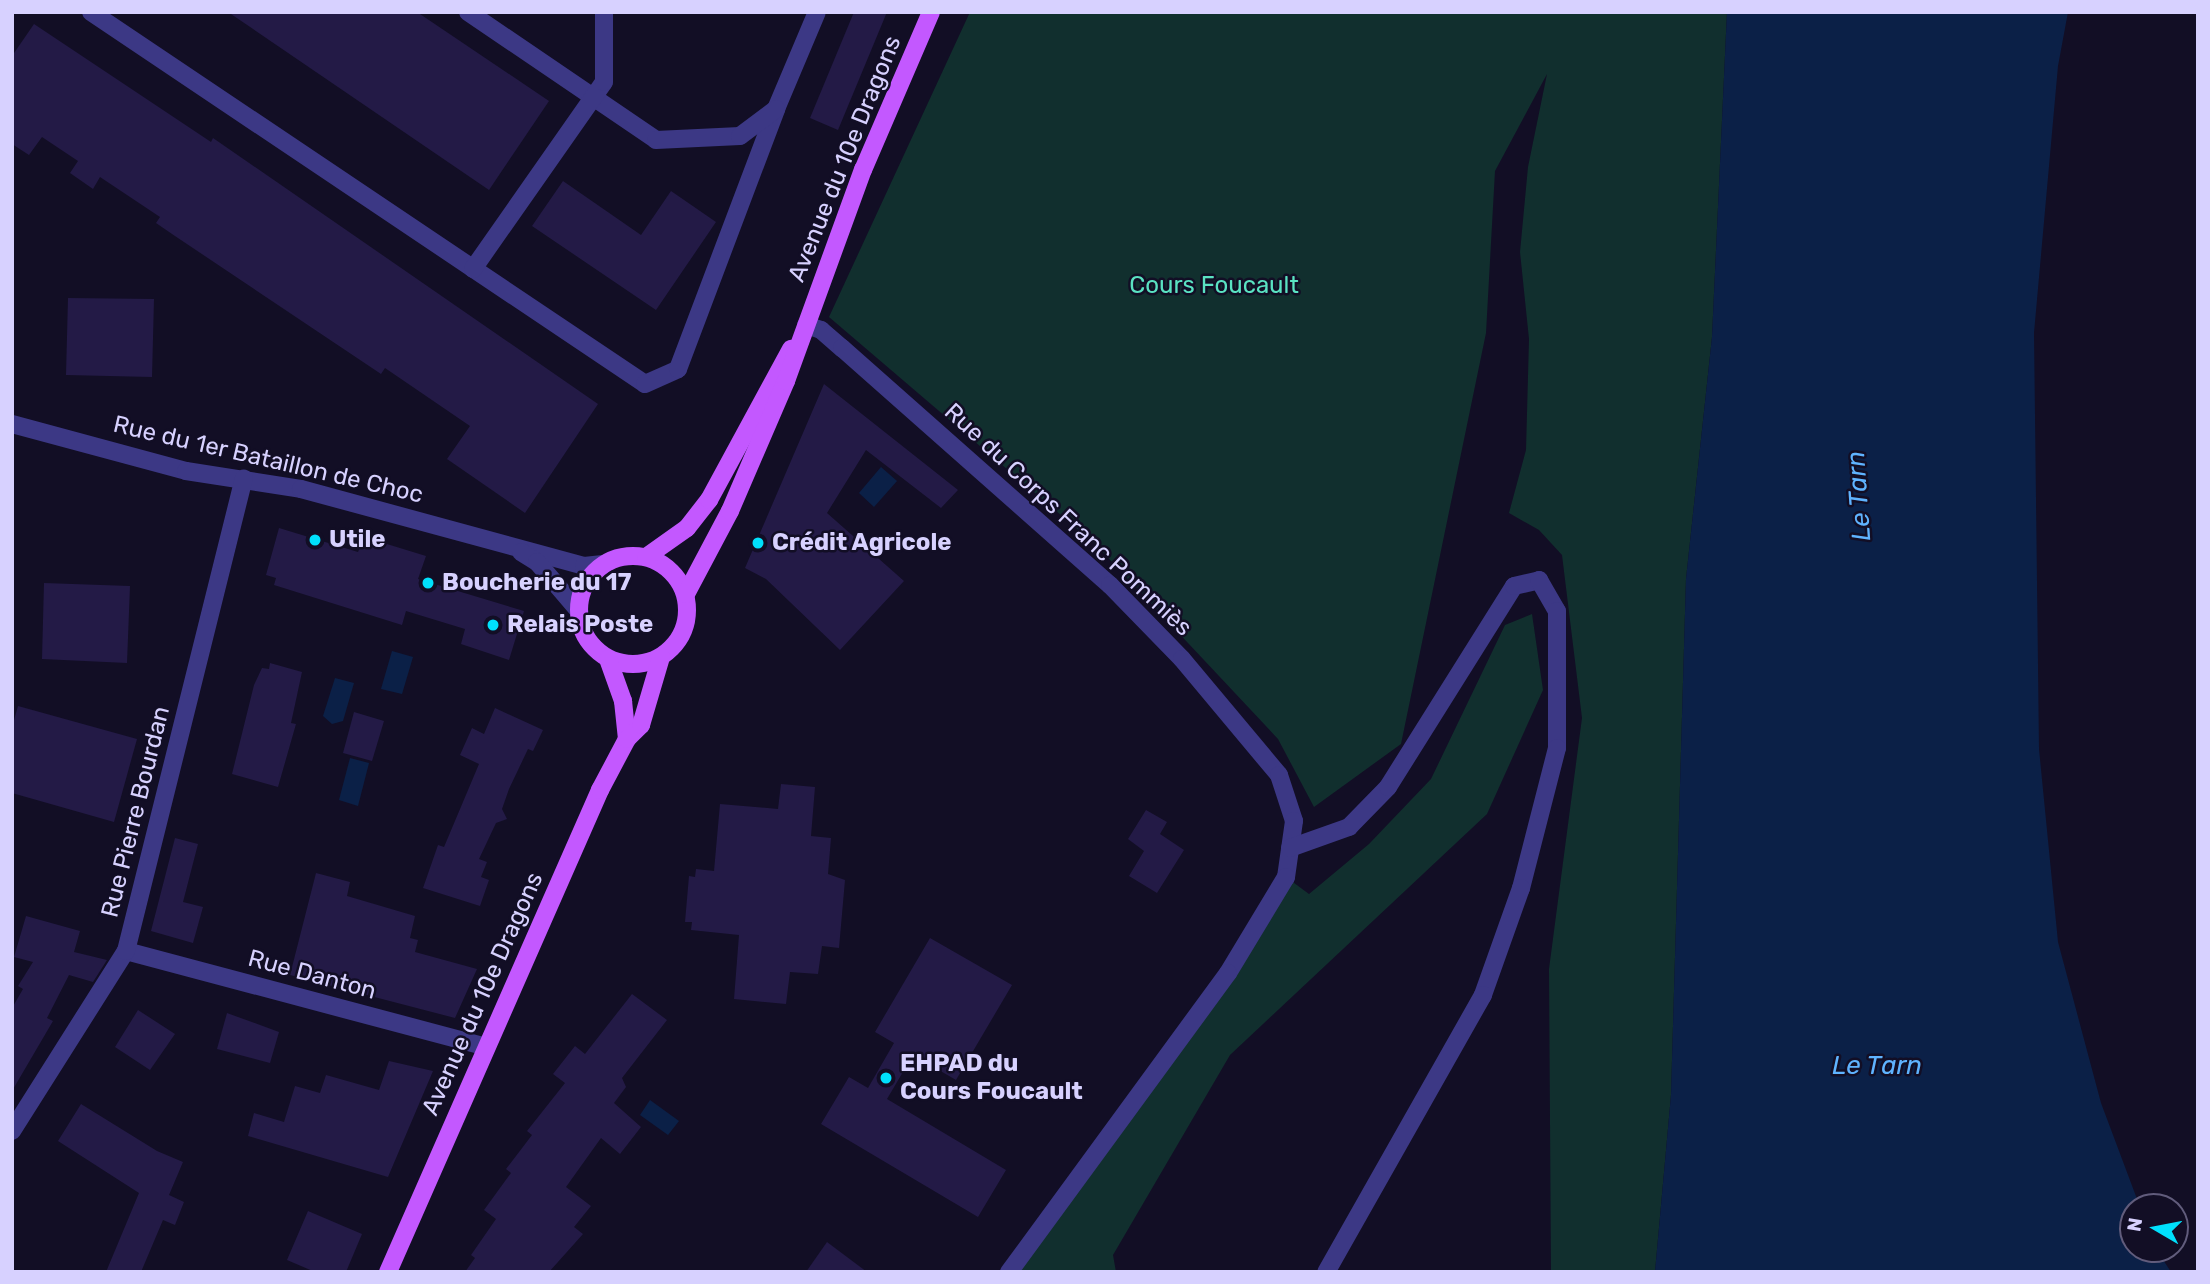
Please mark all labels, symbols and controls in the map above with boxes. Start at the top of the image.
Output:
street label: Avenue du 10e Dragons [782,32,908,286]
park label: Cours Foucault [1129,272,1299,300]
street label: Rue du Corps Franc Pommiès [938,398,1198,642]
street label: Rue du 1er Bataillon de Choc [110,410,426,510]
water label: Le Tarn [1840,450,1878,542]
place label: Utile [329,526,386,554]
place label: Crédit Agricole [772,529,952,557]
marker: Utile [307,532,323,548]
marker: Crédit Agricole [750,535,766,551]
place label: Boucherie du 17 [442,569,631,597]
marker: Boucherie du 17 [420,575,436,591]
place label: Relais Poste [507,611,653,639]
marker: Relais Poste [485,617,501,633]
street label: Rue Pierre Bourdan [96,703,176,921]
street label: Avenue du 10e Dragons [416,868,550,1120]
street label: Rue Danton [245,944,379,1006]
place label: EHPAD du Cours Foucault [900,1050,1083,1106]
water label: Le Tarn [1832,1050,1922,1082]
marker: EHPAD du Cours Foucault [878,1070,894,1086]
north arrow [2119,1193,2189,1263]
text: N [2122,1216,2147,1233]

